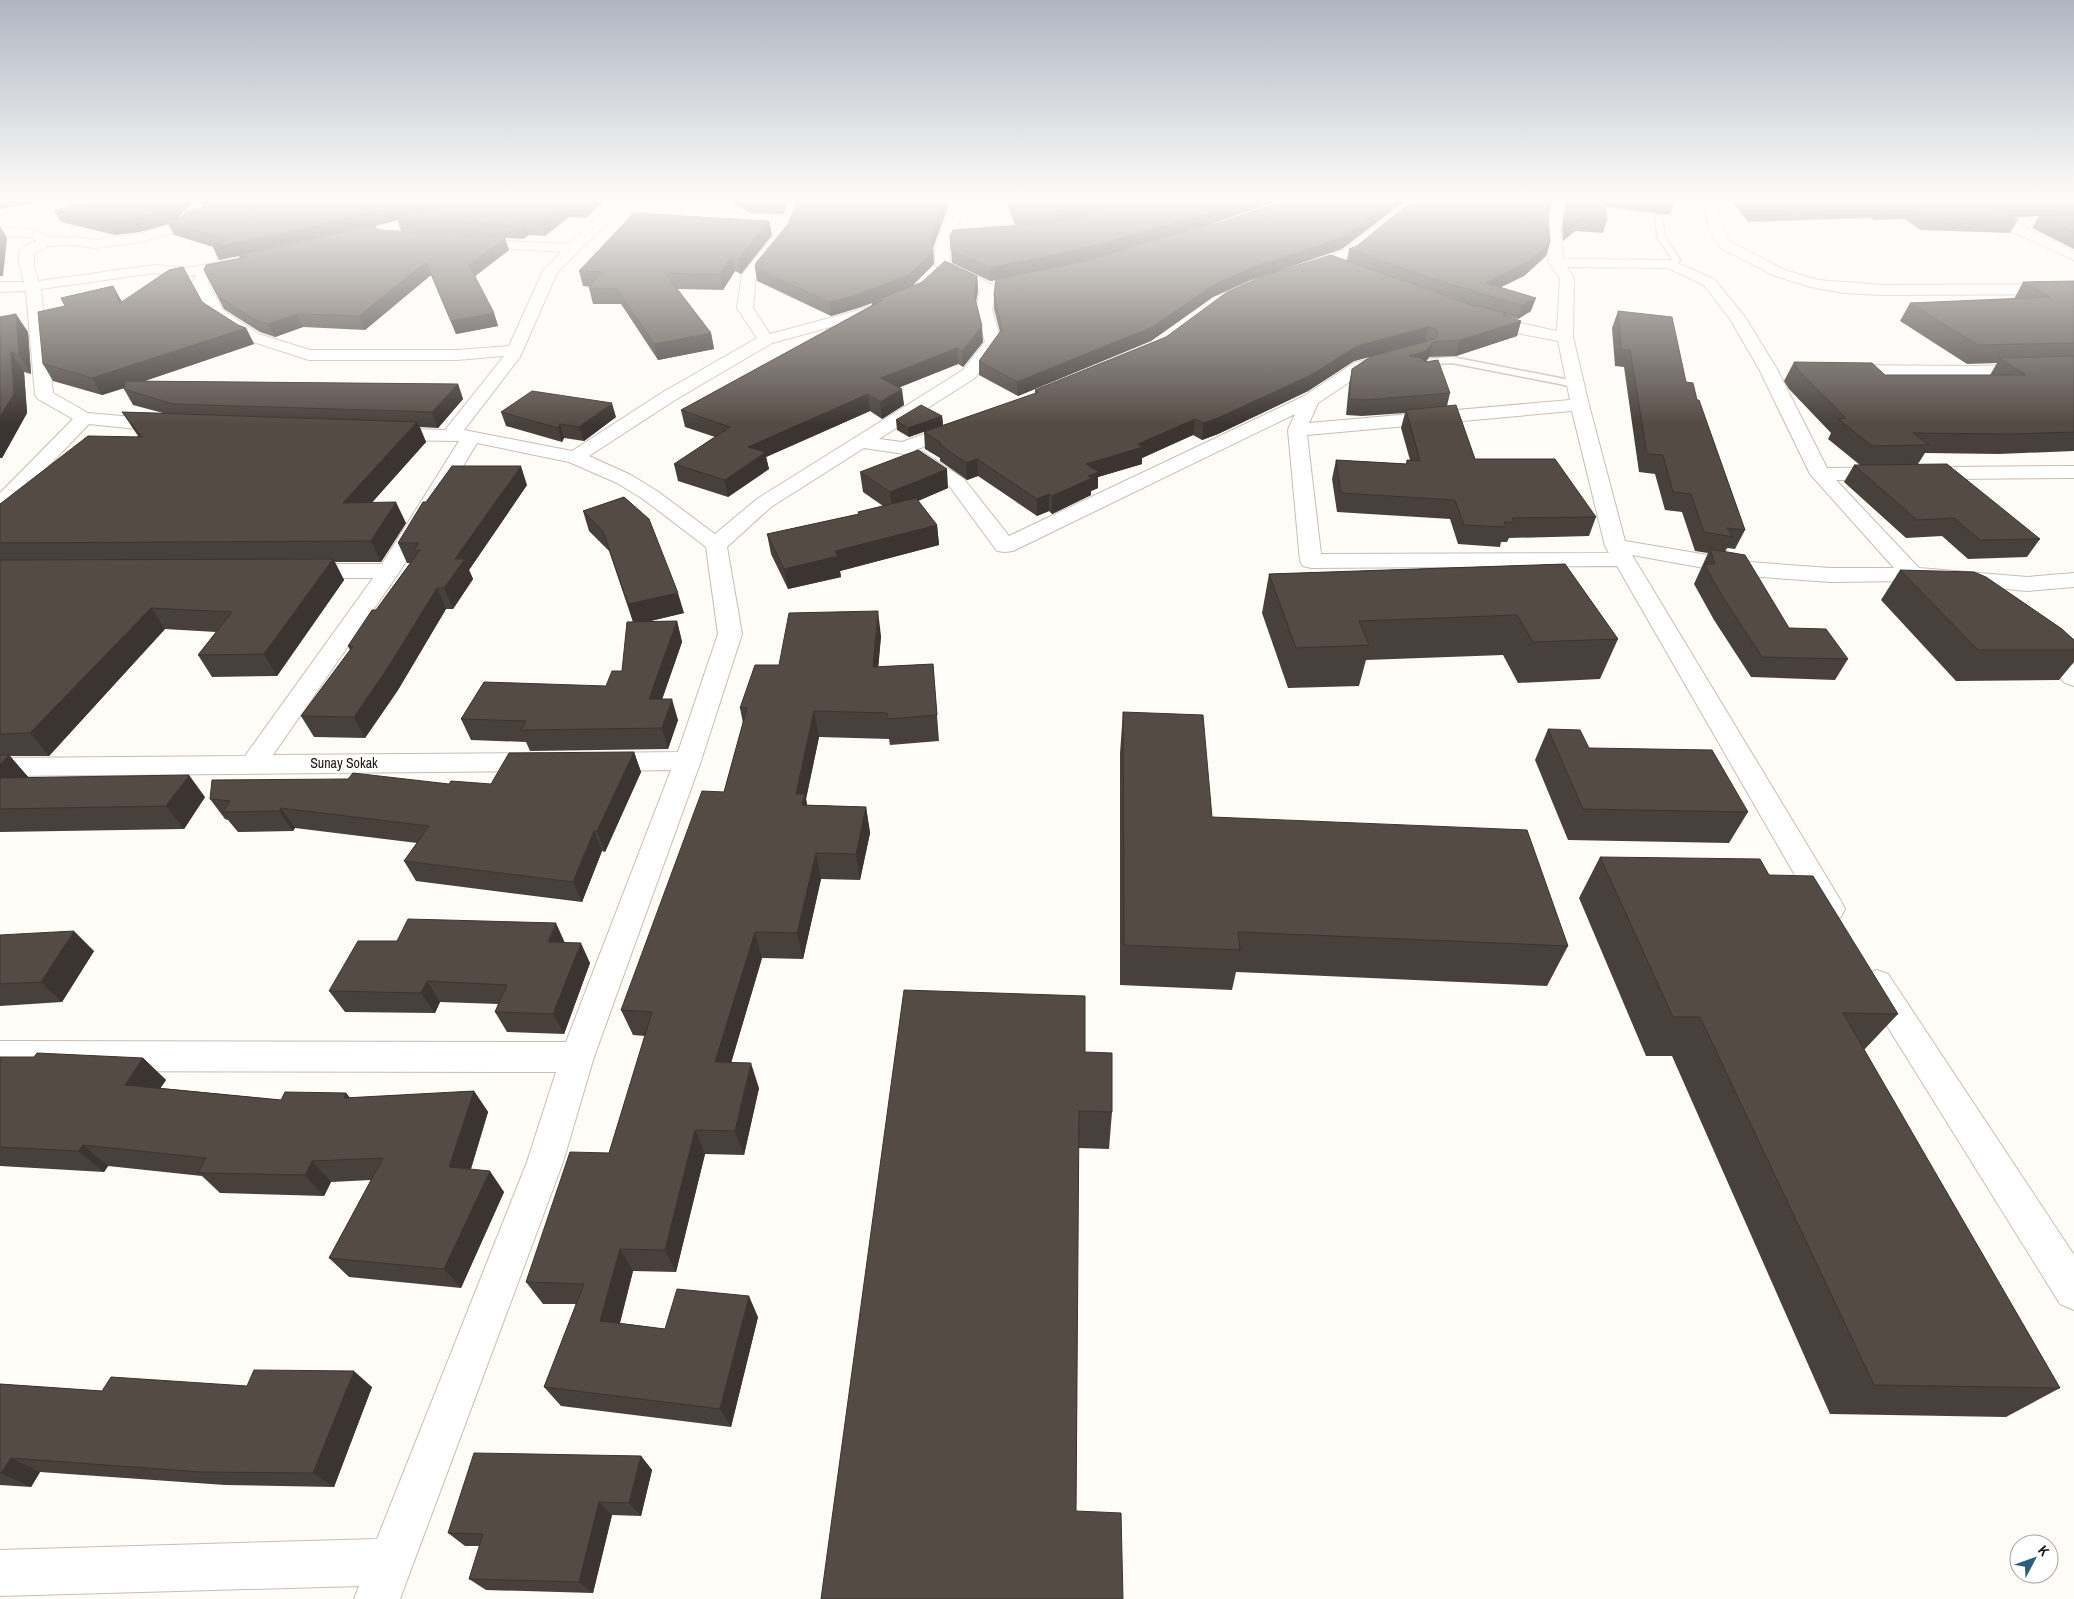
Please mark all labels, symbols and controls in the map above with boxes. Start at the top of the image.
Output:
street label: Sunay Sokak [310,754,378,772]
north arrow [2009,1534,2059,1584]
text: K [2034,1541,2054,1560]

